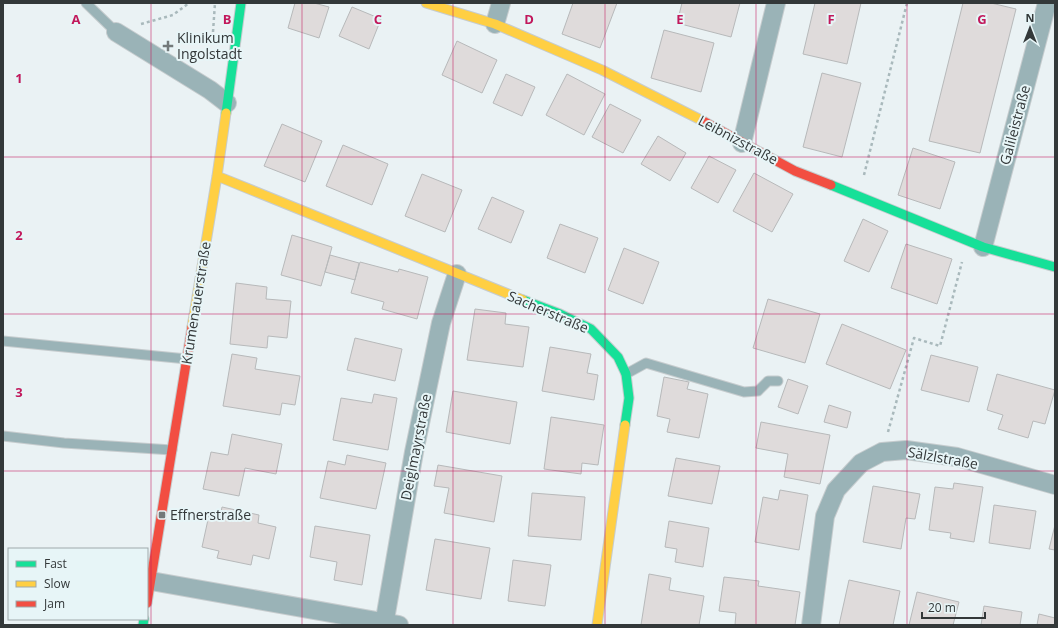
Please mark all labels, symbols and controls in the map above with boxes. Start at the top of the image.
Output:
north arrow [1010,8,1050,48]
text: A [72,10,81,28]
text: B [223,10,232,28]
text: C [374,10,382,28]
text: D [524,10,534,28]
text: E [676,10,684,28]
text: F [827,10,835,28]
text: G [977,10,987,28]
text: N [1026,10,1034,25]
place label: Klinikum Ingolstadt [177,28,242,63]
marker: Klinikum Ingolstadt [162,40,174,52]
text: 1 [15,69,23,87]
street label: Galileistraße [995,83,1034,167]
street label: Leibnizstraße [695,111,782,169]
text: 2 [15,226,23,244]
street label: Krumenauerstraße [176,240,215,366]
street label: Sacherstraße [505,286,592,337]
text: 3 [15,383,23,401]
street label: Deiglmayrstraße [396,392,435,502]
street label: Sälzlstraße [907,442,980,473]
place label: Effnerstraße [170,505,251,524]
marker: Effnerstraße [157,510,167,520]
legend [8,548,148,620]
text: Fast [44,555,67,572]
text: Slow [44,575,71,592]
scale bar [922,594,985,620]
text: Jam [43,595,65,612]
text: 20 m [928,599,956,616]

